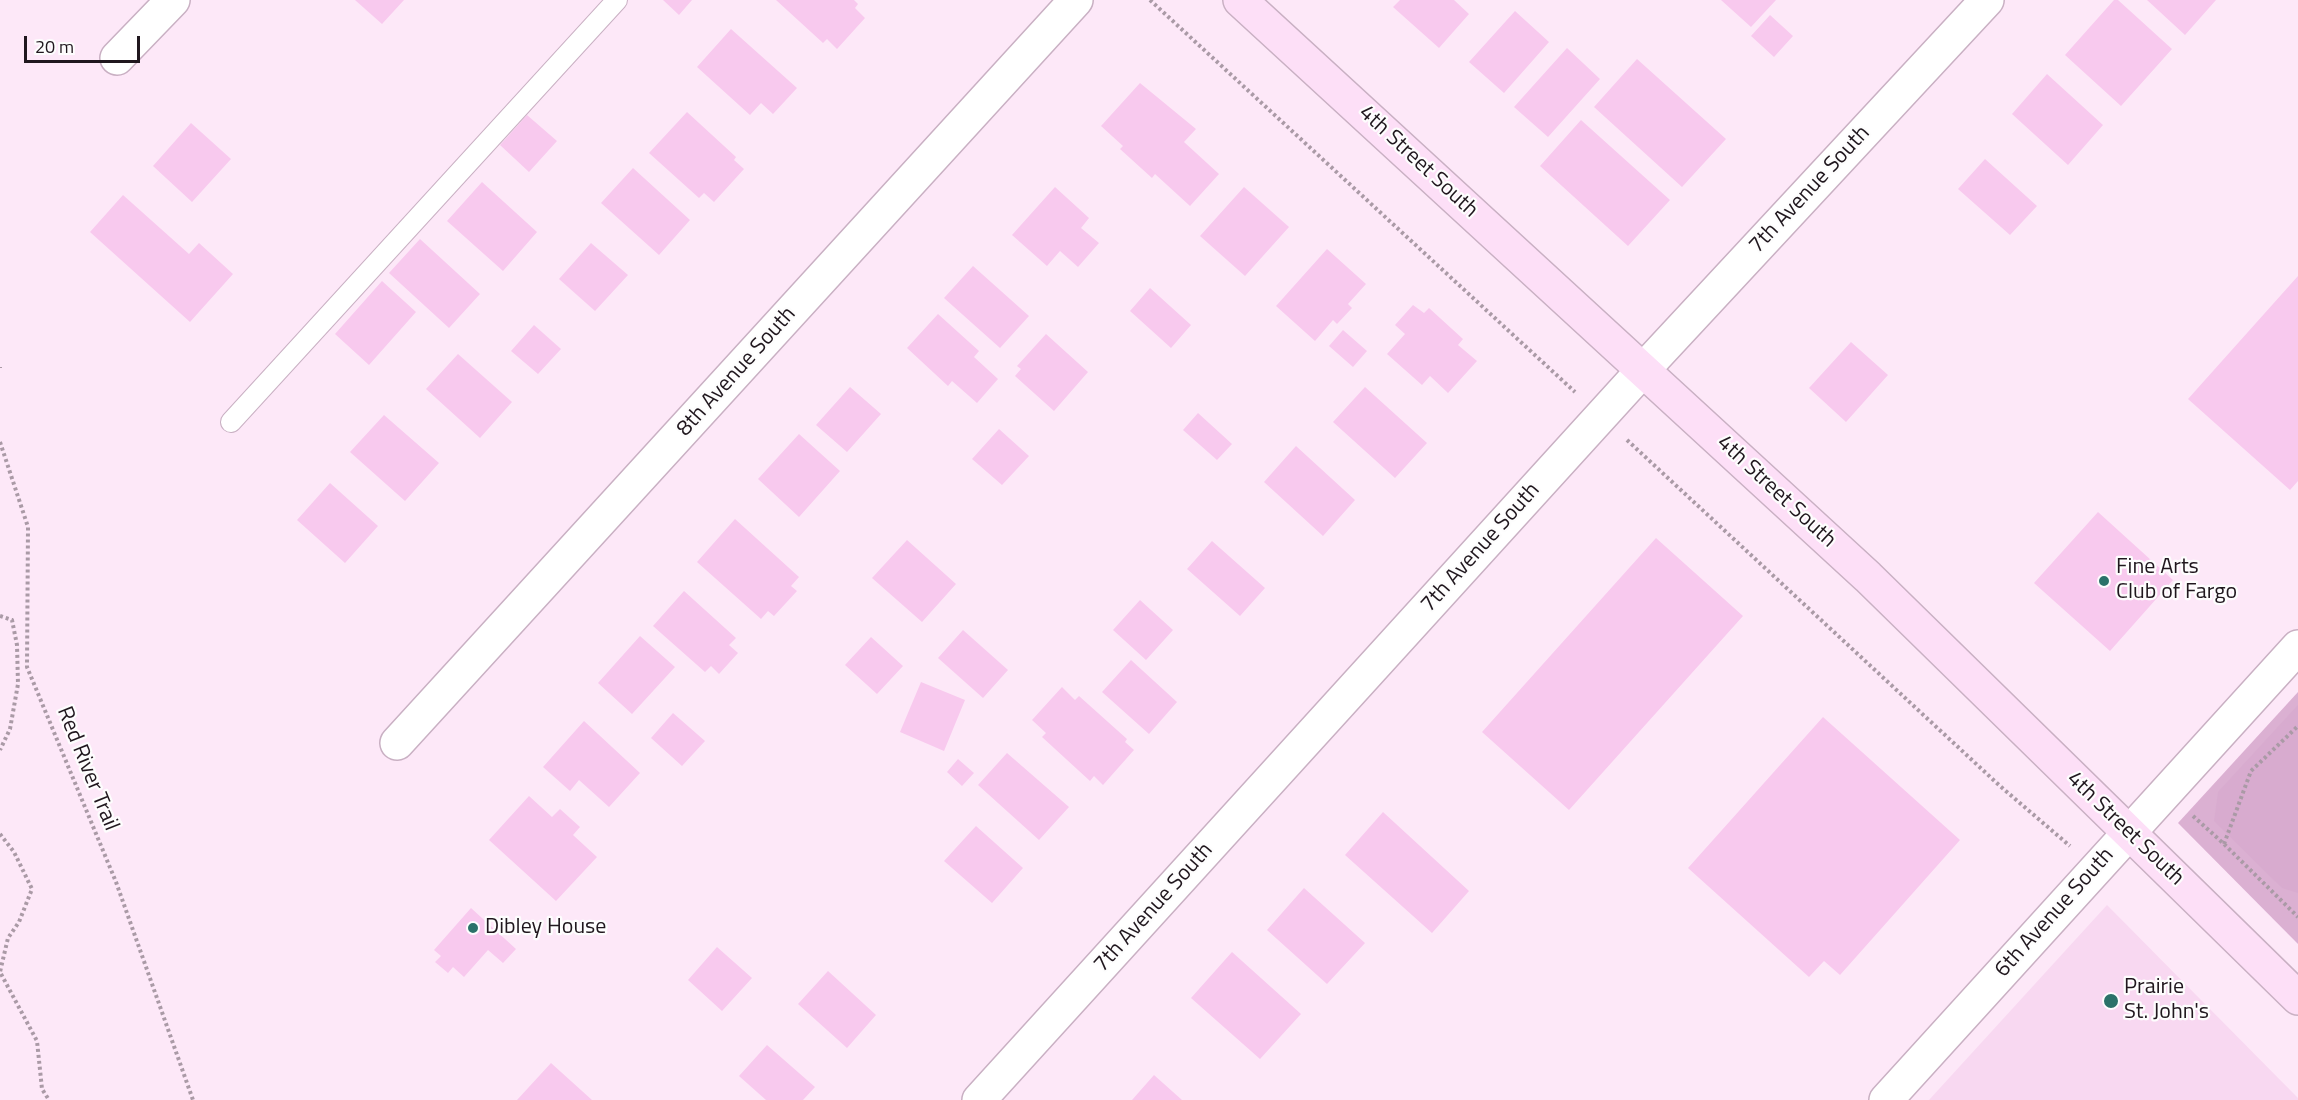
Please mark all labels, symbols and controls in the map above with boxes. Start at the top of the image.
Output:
scale bar [27,24,142,62]
text: 20 m [35,33,74,60]
street label: 4th Street South [1353,100,1483,224]
street label: 7th Avenue South [1744,121,1876,259]
street label: 8th Avenue South [672,302,802,442]
street label: 4th Street South [1711,430,1841,554]
street label: 7th Avenue South [1416,478,1546,618]
place label: Fine Arts Club of Fargo [2116,555,2237,606]
marker: Fine Arts Club of Fargo [2097,574,2111,588]
street label: Red River Trail [50,703,124,835]
street label: 4th Street South [2061,766,2189,892]
street label: 7th Avenue South [1089,838,1219,978]
street label: 6th Avenue South [1990,843,2120,983]
place label: Dibley House [485,915,606,941]
marker: Dibley House [466,921,480,935]
place label: Prairie St. John's [2124,975,2209,1026]
marker: Prairie St. John's [2102,992,2120,1010]

